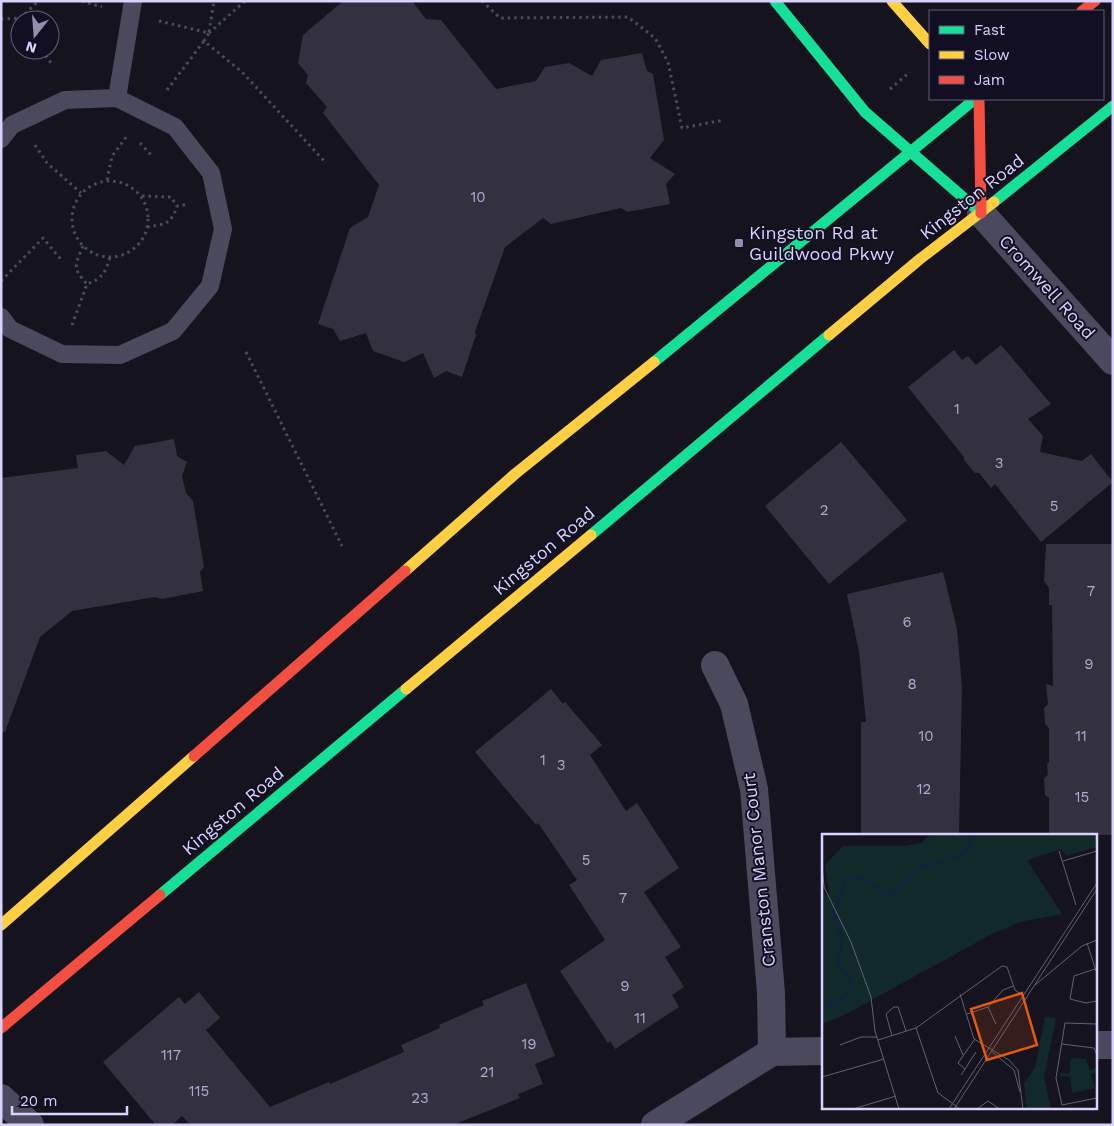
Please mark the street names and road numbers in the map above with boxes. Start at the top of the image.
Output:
street label: Kingston Road [915,149,1028,244]
street label: Cromwell Road [995,230,1100,343]
street label: Kingston Road [489,502,599,599]
street label: Kingston Road [178,762,288,859]
street label: Cranston Manor Court [738,772,779,968]

